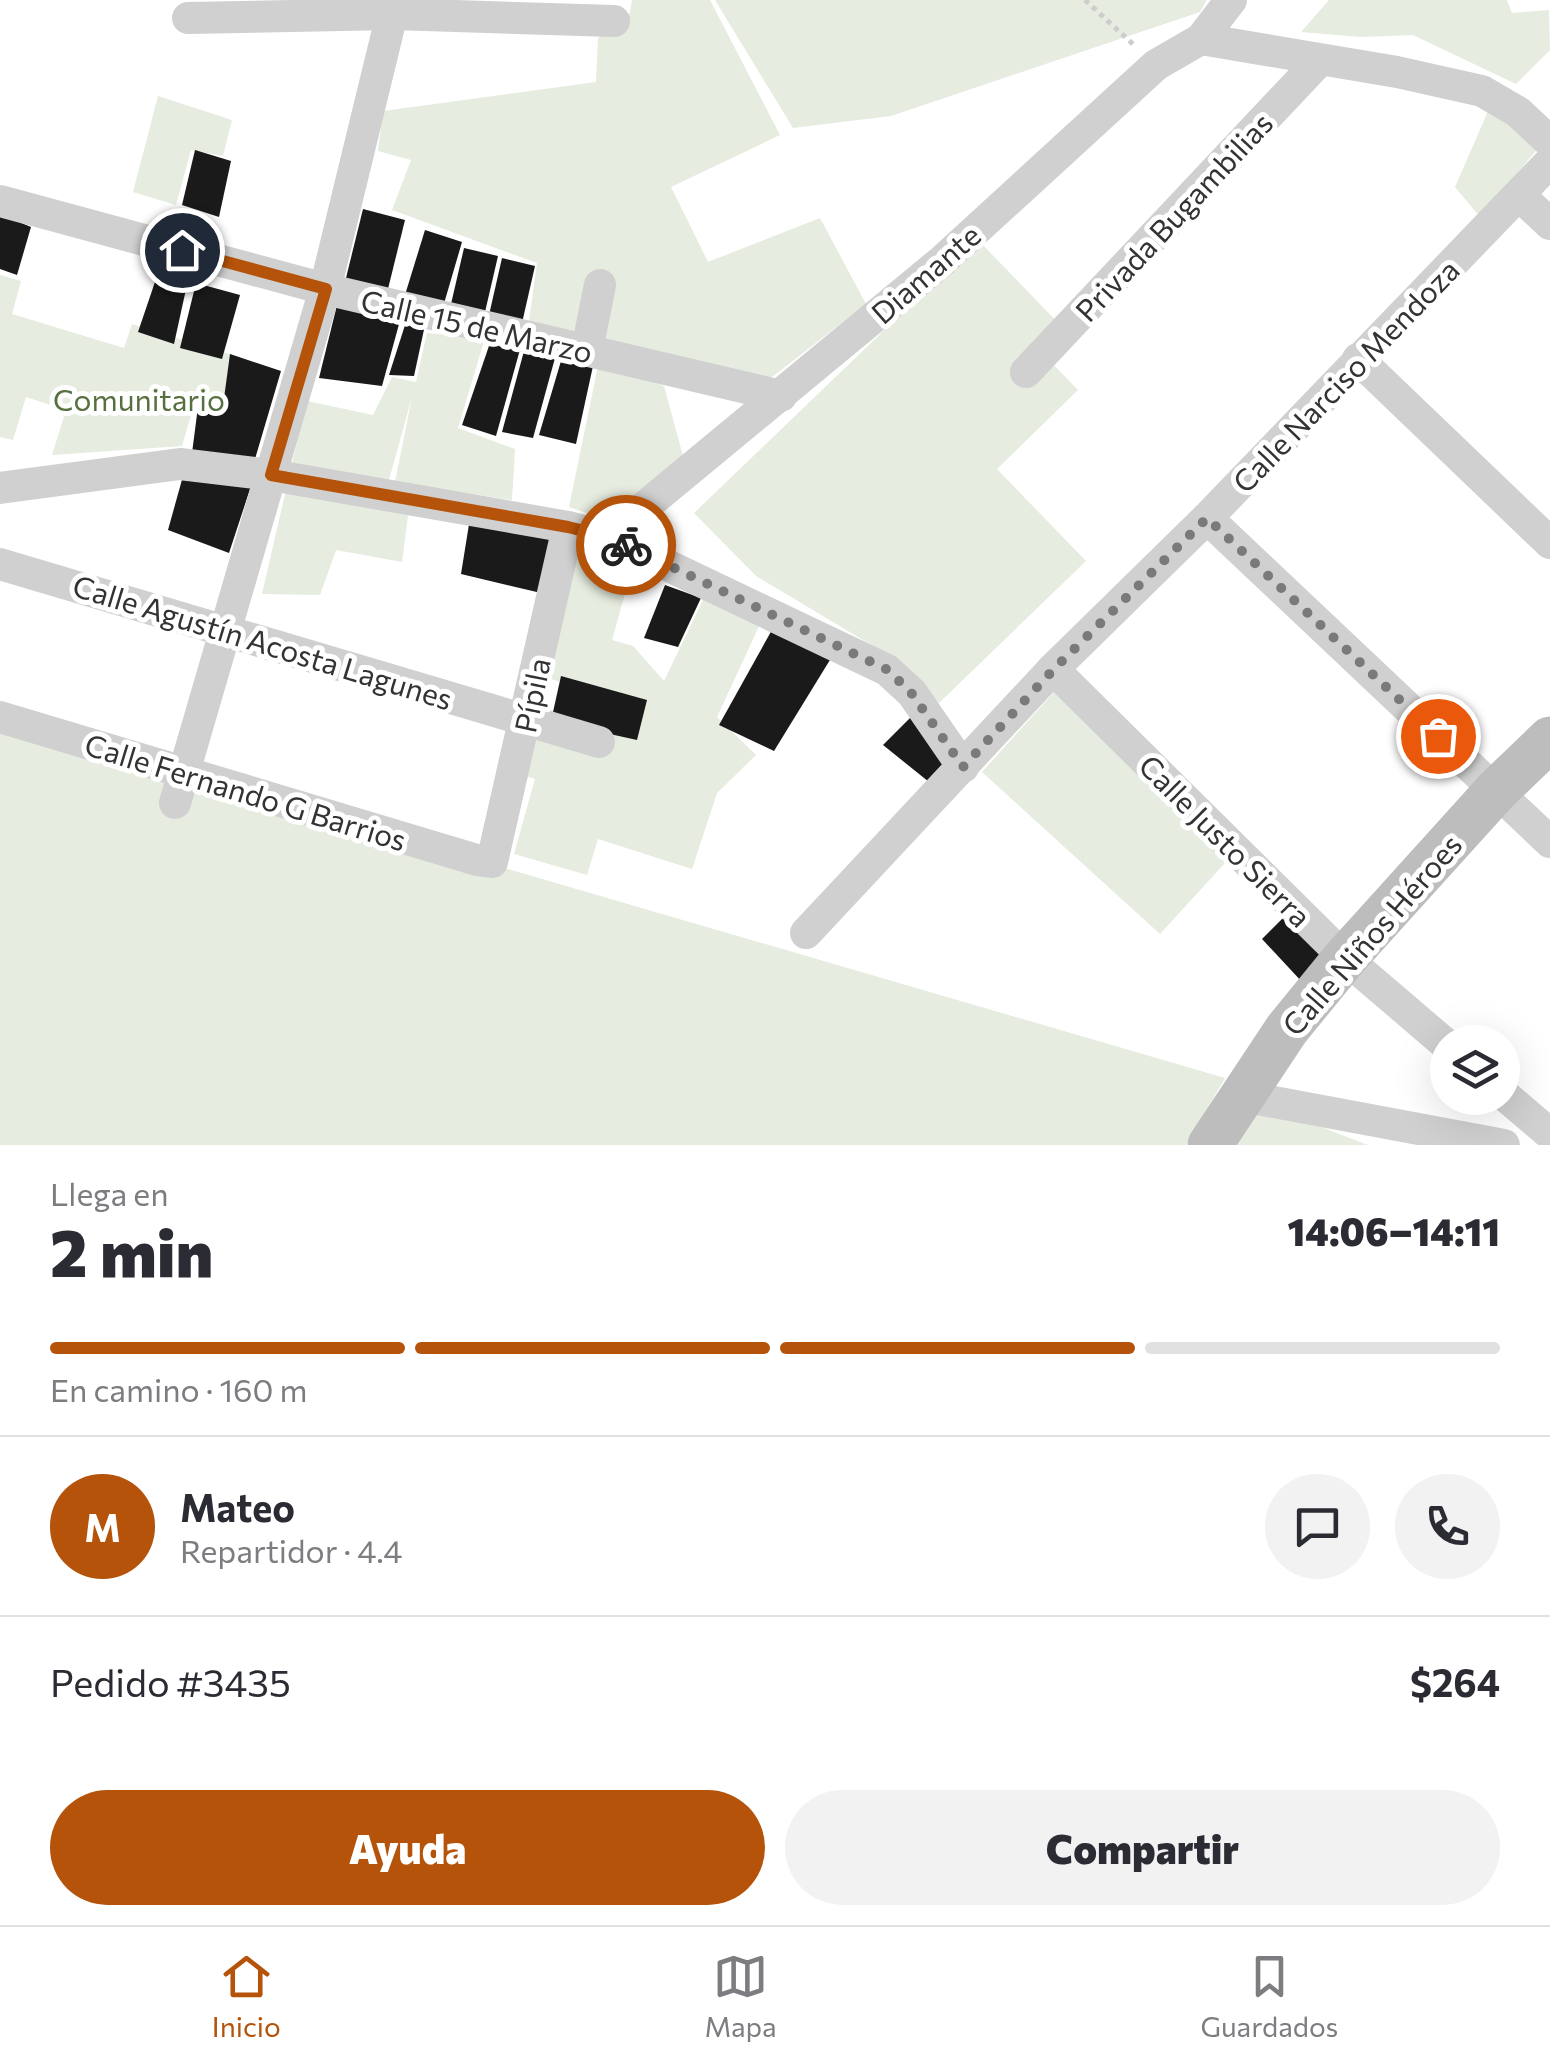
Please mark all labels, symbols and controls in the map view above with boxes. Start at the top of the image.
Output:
street label: Privada Bugambilias [1067,104,1279,328]
pin [140,208,225,293]
street label: Diamante [863,216,987,330]
icon: home [155,223,210,278]
street label: Calle Narciso Mendoza [1224,251,1466,499]
street label: Calle 15 de Marzo [358,280,596,370]
park label: Comunitario [53,380,225,417]
courier [576,495,676,595]
icon: bike [599,518,654,573]
street label: Calle Agustín Acosta Lagunes [69,566,457,716]
street label: Pípila [505,654,557,736]
pin [1396,694,1481,779]
icon: bag [1411,709,1466,764]
street label: Calle Fernando G Barrios [81,724,411,858]
street label: Calle Justo Sierra [1132,746,1320,934]
street label: Calle Niños Héroes [1273,826,1469,1042]
map controls [1430,1025,1520,1115]
button: layers [1430,1025,1520,1115]
text: Llega en [50,1173,169,1213]
text: 14:06–14:11 [1288,1207,1500,1254]
text: 2 min [50,1211,213,1290]
text: En camino · 160 m [50,1369,307,1409]
button: chat [1265,1474,1370,1579]
button: phone [1395,1474,1500,1579]
text: Mateo [180,1483,295,1530]
text: M [84,1503,121,1550]
text: Repartidor · 4.4 [180,1530,403,1570]
text: Pedido #3435 [50,1658,291,1705]
text: $264 [1410,1658,1500,1705]
button: Ayuda [50,1790,765,1905]
button: Compartir [785,1790,1500,1905]
tab: Inicio [212,1949,281,2043]
tab: Mapa [704,1949,777,2043]
tab: Guardados [1200,1949,1338,2043]

